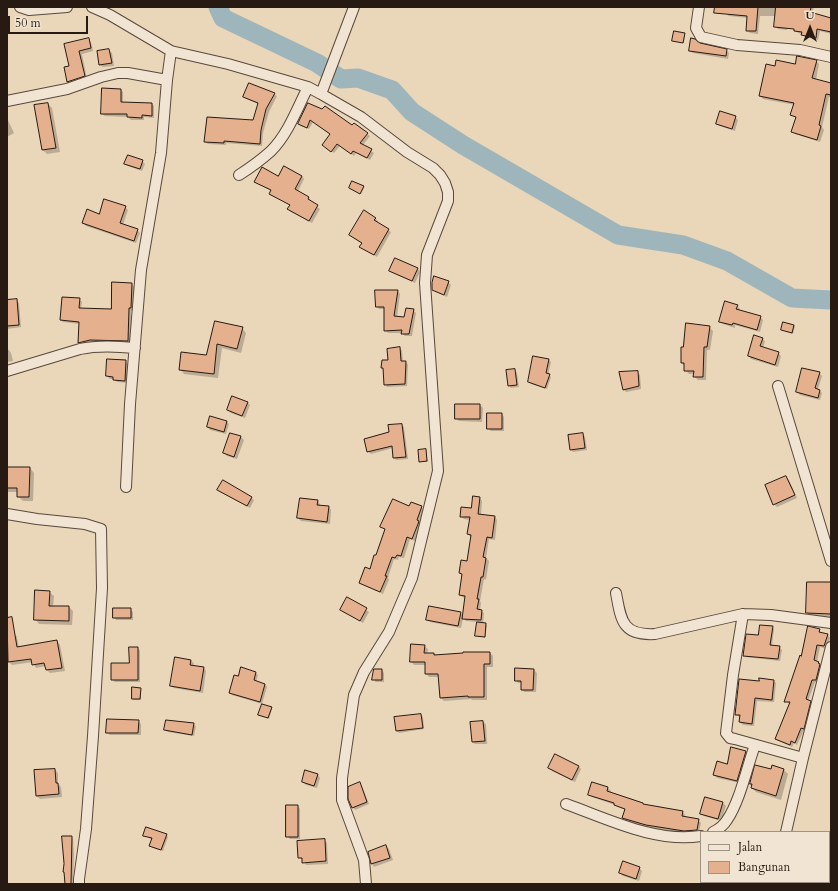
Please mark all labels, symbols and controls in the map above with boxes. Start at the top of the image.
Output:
scale bar [10,8,90,34]
north arrow [790,8,830,48]
text: U [806,8,814,23]
text: 50 m [15,15,41,31]
legend [700,831,830,883]
text: Jalan [738,839,762,855]
text: Bangunan [738,859,790,875]

